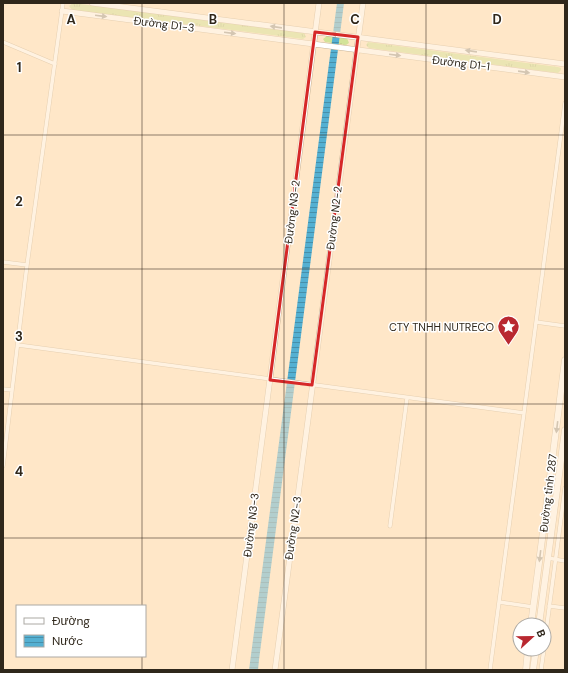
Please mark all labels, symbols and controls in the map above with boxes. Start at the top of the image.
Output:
text: A [66,11,76,28]
text: B [209,11,217,28]
text: C [350,11,360,28]
text: D [492,11,502,28]
one-way arrow [95,13,107,19]
street label: Đường D1-3 [133,13,195,35]
one-way arrow [270,24,282,30]
one-way arrow [223,30,236,36]
one-way arrow [331,31,343,37]
one-way arrow [465,48,477,55]
one-way arrow [389,52,401,58]
street label: Đường D1-1 [431,53,491,73]
text: 1 [17,59,21,76]
one-way arrow [518,69,530,75]
street label: Đường N3-2 [281,179,303,245]
street label: Đường N2-2 [323,185,345,251]
text: 2 [15,193,23,210]
place icon: CTY TNHH NUTRECO [496,314,522,347]
place label: CTY TNHH NUTRECO [389,320,494,334]
text: 3 [15,328,23,345]
one-way arrow [554,421,560,433]
street label: Đường tỉnh 287 [536,453,560,533]
text: 4 [15,463,23,480]
street label: Đường N3-3 [240,492,262,558]
street label: Đường N2-3 [282,495,304,561]
one-way arrow [537,550,544,562]
legend [16,605,146,657]
text: Đường [52,613,90,629]
north arrow [512,617,552,657]
text: B [533,627,549,639]
text: Nước [52,633,83,649]

